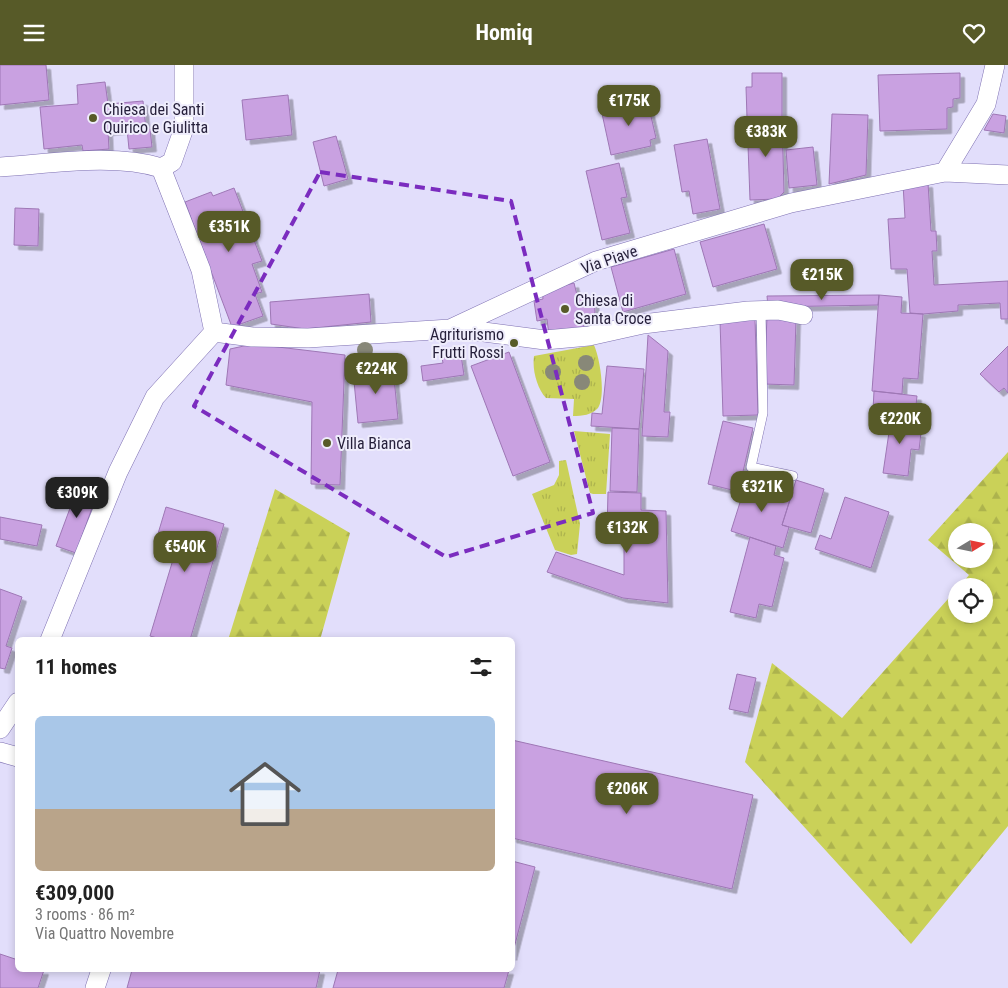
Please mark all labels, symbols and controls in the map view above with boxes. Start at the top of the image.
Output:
icon: menu [20,19,48,47]
icon: heart [960,19,988,47]
text: Homiq [475,20,533,45]
pin: €175K [594,85,664,127]
text: €175K [608,91,650,110]
place label: Chiesa dei Santi Quirico e Giulitta [103,100,208,137]
marker: Chiesa dei Santi Quirico e Giulitta [87,112,99,124]
pin: €383K [731,116,801,158]
text: €383K [745,122,787,141]
pin: €351K [194,211,264,253]
text: €351K [208,217,250,236]
street label: Via Piave [579,241,640,278]
pin: €215K [787,259,857,301]
text: €215K [801,265,843,284]
place label: Chiesa di Santa Croce [575,291,652,328]
marker: Chiesa di Santa Croce [559,303,571,315]
place label: Agriturismo Frutti Rossi [430,325,504,362]
marker: Agriturismo Frutti Rossi [508,337,520,349]
pin: €224K [341,353,411,395]
text: €224K [355,359,397,378]
pin: €220K [865,403,935,445]
text: €220K [879,409,921,428]
place label: Villa Bianca [337,434,411,453]
marker: Villa Bianca [321,437,333,449]
pin: €321K [727,471,797,513]
pin: €309K [42,477,112,519]
text: €321K [741,477,783,496]
text: €309K [56,483,98,502]
pin: €132K [592,511,662,554]
text: €132K [606,518,648,537]
north arrow [948,523,992,567]
map controls [948,523,993,623]
pin: €540K [150,531,220,573]
text: €540K [164,537,206,556]
button: locate [948,578,993,623]
icon: filters [467,653,495,681]
text: 11 homes [35,655,117,679]
icon: home [220,749,310,839]
pin: €206K [592,773,662,815]
text: €206K [606,779,648,798]
text: €309,000 [35,881,114,905]
text: 3 rooms · 86 m² [35,905,135,924]
text: Via Quattro Novembre [35,924,174,943]

